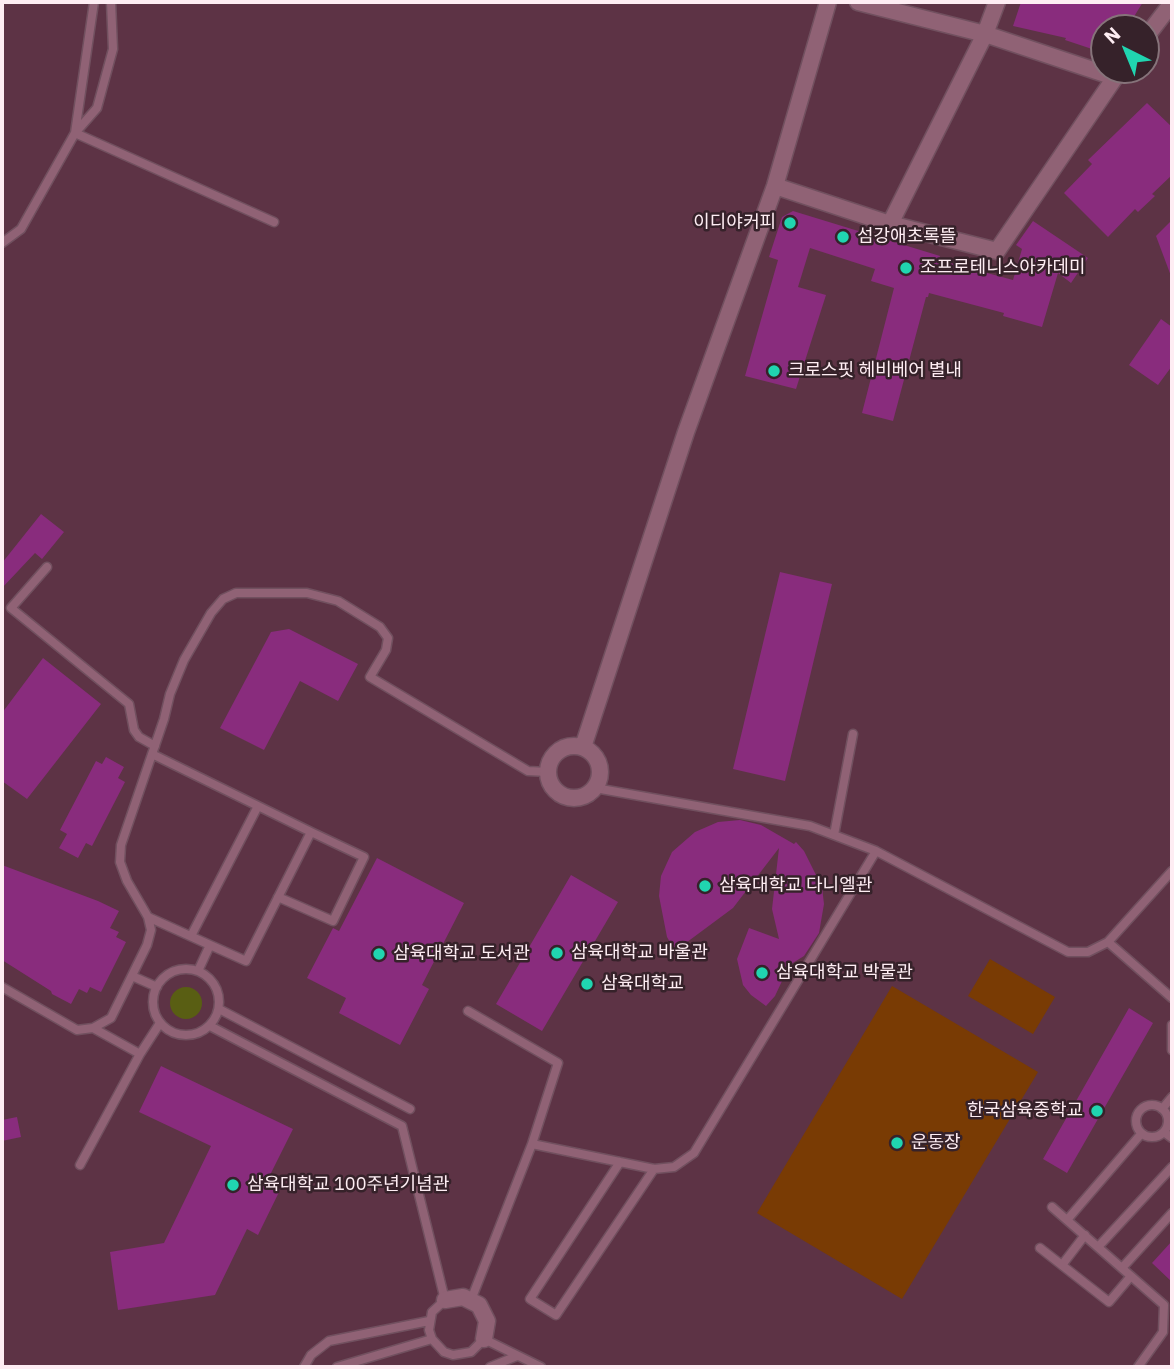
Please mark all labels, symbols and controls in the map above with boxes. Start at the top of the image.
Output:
north arrow [1090,14,1160,84]
text: N [1099,22,1125,49]
place label: 이디야커피 [693,212,776,234]
marker: 이디야커피 [782,215,798,231]
place label: 섬강애초록뜰 [857,226,956,248]
marker: 섬강애초록뜰 [835,229,851,245]
place label: 조프로테니스아카데미 [920,257,1086,279]
marker: 조프로테니스아카데미 [898,260,914,276]
place label: 크로스핏 헤비베어 별내 [788,360,962,382]
marker: 크로스핏 헤비베어 별내 [766,363,782,379]
place label: 삼육대학교 다니엘관 [719,875,872,897]
marker: 삼육대학교 다니엘관 [697,878,713,894]
place label: 삼육대학교 바울관 [571,942,708,964]
place label: 삼육대학교 도서관 [393,943,530,965]
marker: 삼육대학교 바울관 [549,945,565,961]
marker: 삼육대학교 도서관 [371,946,387,962]
place label: 삼육대학교 박물관 [776,962,913,984]
marker: 삼육대학교 박물관 [754,965,770,981]
place label: 삼육대학교 [601,973,684,995]
marker: 삼육대학교 [579,976,595,992]
place label: 한국삼육중학교 [967,1100,1083,1122]
marker: 한국삼육중학교 [1089,1103,1105,1119]
place label: 운동장 [911,1132,961,1154]
marker: 운동장 [889,1135,905,1151]
place label: 삼육대학교 100주년기념관 [247,1174,449,1196]
marker: 삼육대학교 100주년기념관 [225,1177,241,1193]

